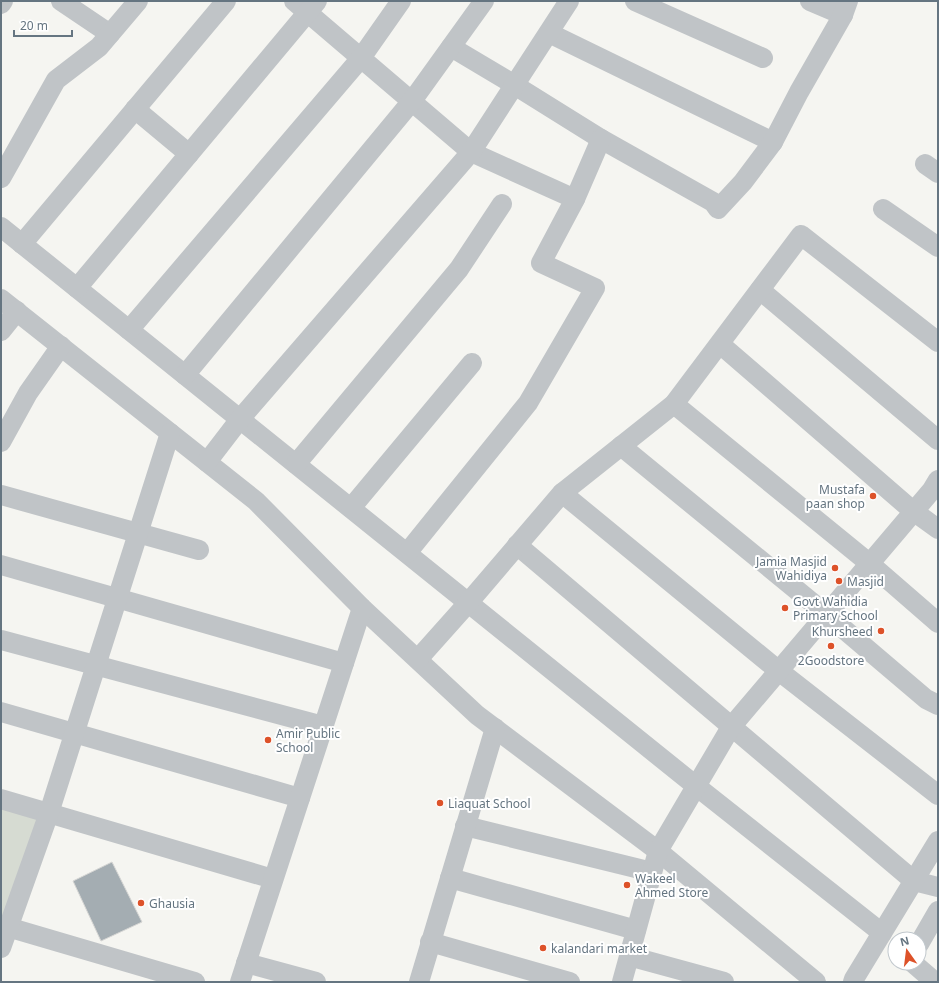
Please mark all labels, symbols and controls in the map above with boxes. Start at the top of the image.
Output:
scale bar [14,12,72,38]
text: 20 m [20,17,48,34]
place label: Mustafa paan shop [806,481,865,512]
marker: Mustafa paan shop [868,491,878,501]
place label: Jamia Masjid Wahidiya [755,553,827,584]
marker: Jamia Masjid Wahidiya [830,563,840,573]
place label: Masjid [847,573,884,590]
marker: Masjid [834,576,844,586]
place label: Govt Wahidia Primary School [793,593,878,624]
marker: Govt Wahidia Primary School [780,603,790,613]
place label: Khursheed [812,623,873,640]
marker: Khursheed [876,626,886,636]
marker: 2Goodstore [826,641,836,651]
place label: 2Goodstore [798,652,864,669]
place label: Amir Public School [276,725,340,756]
marker: Amir Public School [263,735,273,745]
place label: Liaquat School [448,795,530,812]
marker: Liaquat School [435,798,445,808]
place label: Wakeel Ahmed Store [635,870,708,901]
marker: Wakeel Ahmed Store [622,880,632,890]
place label: Ghausia [149,895,195,912]
marker: Ghausia [136,898,146,908]
north arrow [887,931,927,971]
text: N [898,932,911,949]
place label: kalandari market [551,940,648,957]
marker: kalandari market [538,943,548,953]

